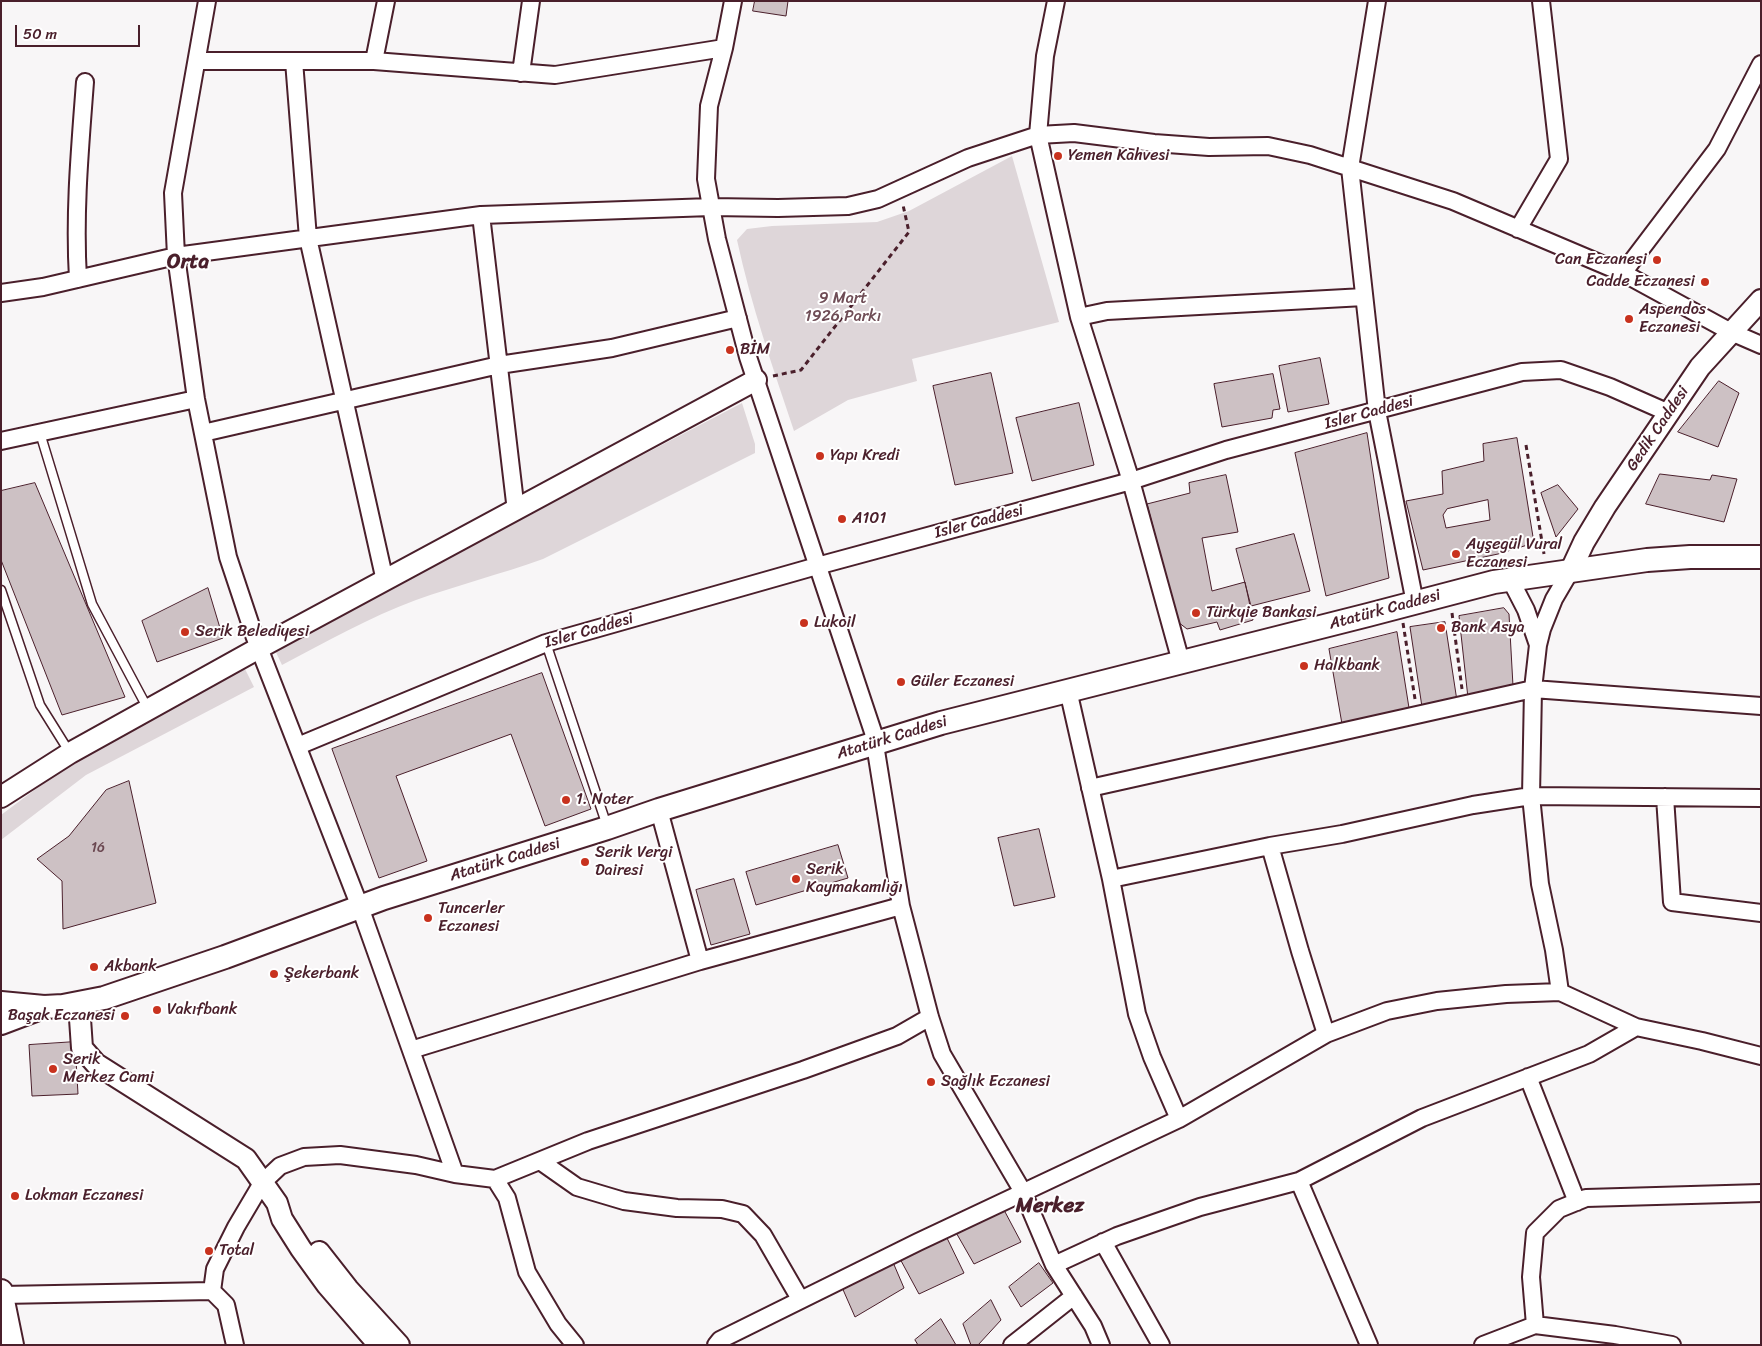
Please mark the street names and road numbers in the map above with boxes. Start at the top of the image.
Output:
street label: Gedik Caddesi [1623,383,1693,475]
street label: Isler Caddesi [1322,392,1416,434]
street label: Isler Caddesi [932,501,1026,543]
street label: Atatürk Caddesi [1327,586,1443,634]
street label: Isler Caddesi [542,609,636,653]
street label: Atatürk Caddesi [835,712,949,764]
street label: Atatürk Caddesi [448,834,562,886]

